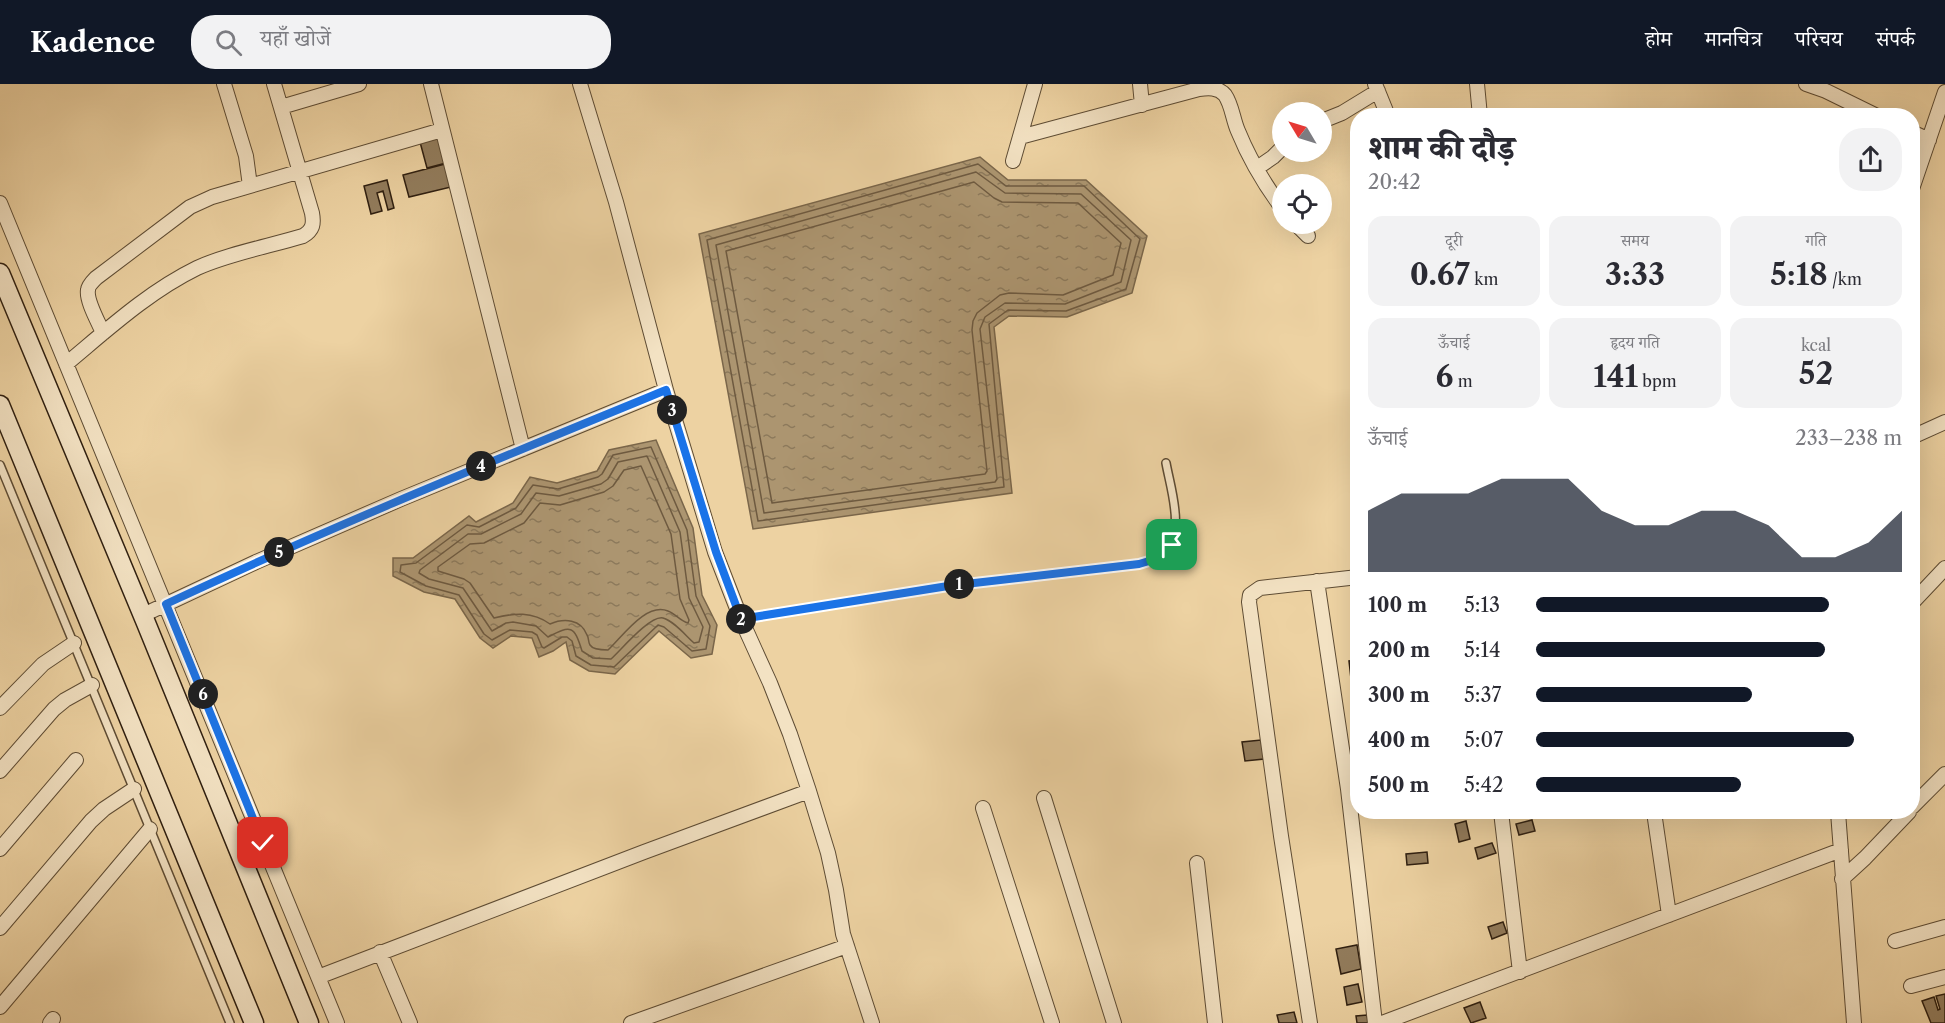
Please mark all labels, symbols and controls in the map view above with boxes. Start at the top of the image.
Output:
search box [191,15,611,69]
text: Kadence [30,25,155,59]
text: यहाँ खोजें [260,25,331,52]
icon: search [212,26,245,59]
text: होम [1645,26,1672,51]
text: मानचित्र [1705,26,1762,51]
text: परिचय [1795,26,1843,51]
text: संपर्क [1876,26,1915,51]
north arrow [1272,102,1332,162]
map controls [1272,102,1332,234]
text: शाम की दौड़ [1368,127,1515,168]
button: share [1839,128,1902,191]
text: 20:42 [1368,170,1421,194]
button: locate [1272,174,1332,234]
text: दूरी [1445,230,1463,250]
text: समय [1621,230,1649,250]
text: गति [1806,230,1826,250]
text: 0.67 [1410,256,1470,293]
text: 3:33 [1605,256,1665,293]
text: 5:18 [1770,256,1828,293]
text: km [1470,269,1498,289]
text: /km [1828,269,1862,289]
text: ऊँचाई [1438,332,1470,352]
text: हृदय गति [1610,332,1660,352]
text: kcal [1801,335,1831,355]
text: 52 [1799,355,1833,392]
text: 6 [1435,358,1453,395]
text: 141 [1593,358,1638,395]
text: m [1453,371,1473,391]
text: bpm [1638,371,1677,391]
pin: 3 [657,395,687,425]
text: 3 [667,400,677,420]
text: ऊँचाई [1368,426,1407,450]
text: 233–238 m [1795,426,1902,450]
pin: 4 [466,451,496,481]
text: 4 [476,456,486,476]
pin [1146,519,1197,570]
icon: arrive [1155,528,1188,561]
pin: 5 [264,537,294,567]
text: 5 [275,542,283,562]
pin: 1 [944,569,974,599]
text: 1 [955,574,963,594]
text: 100 m [1368,593,1427,617]
text: 5:13 [1464,593,1500,617]
pin: 2 [726,604,756,634]
text: 2 [736,609,746,629]
text: 200 m [1368,638,1430,662]
text: 5:14 [1464,638,1500,662]
pin: 6 [188,679,218,709]
text: 300 m [1368,683,1430,707]
text: 5:37 [1464,683,1501,707]
text: 6 [198,684,208,704]
text: 400 m [1368,728,1430,752]
text: 5:07 [1464,728,1503,752]
text: 500 m [1368,773,1429,797]
text: 5:42 [1464,773,1504,797]
pin [237,817,288,868]
icon: check [246,826,279,859]

